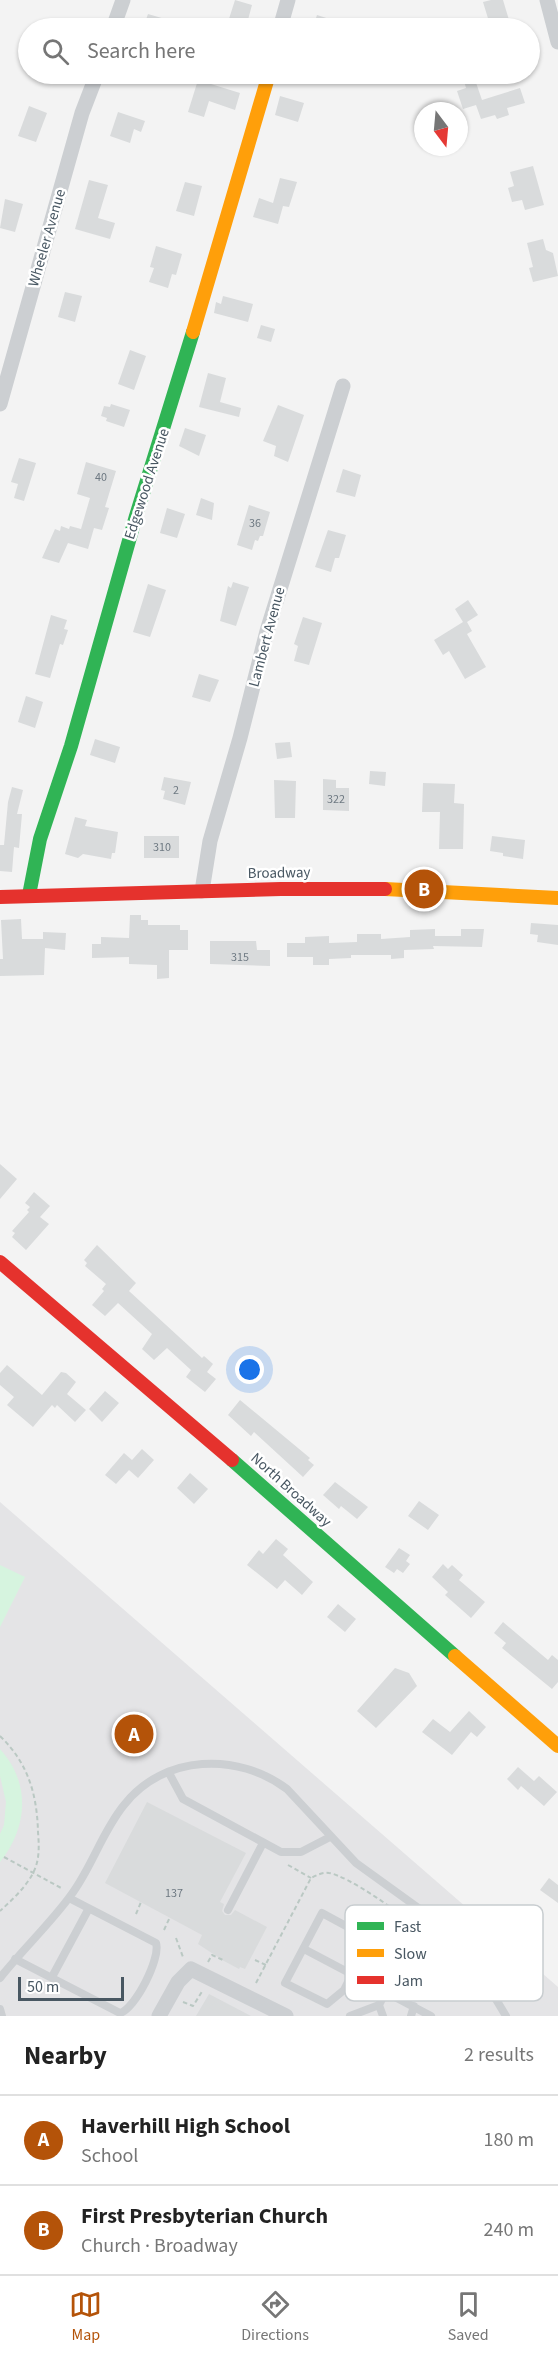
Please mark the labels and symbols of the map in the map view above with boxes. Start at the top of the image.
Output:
north arrow [414,102,468,156]
street label: Wheeler Avenue [23,187,71,289]
street label: Edgewood Avenue [119,426,175,542]
house number: 40 [95,469,107,486]
house number: 36 [249,515,261,532]
street label: Lambert Avenue [244,585,290,689]
house number: 2 [173,782,179,799]
house number: 322 [327,791,345,808]
house number: 310 [153,839,171,856]
street label: Broadway [247,862,311,884]
pin: B [404,866,444,912]
house number: 315 [231,949,249,966]
your location [235,1355,264,1384]
street label: North Broadway [246,1448,336,1532]
pin: A [114,1712,154,1756]
house number: 137 [165,1885,183,1902]
legend [345,1905,543,2001]
text: Fast [394,1916,422,1938]
text: Slow [394,1943,427,1965]
text: Jam [394,1970,423,1992]
scale bar [18,1974,124,2002]

